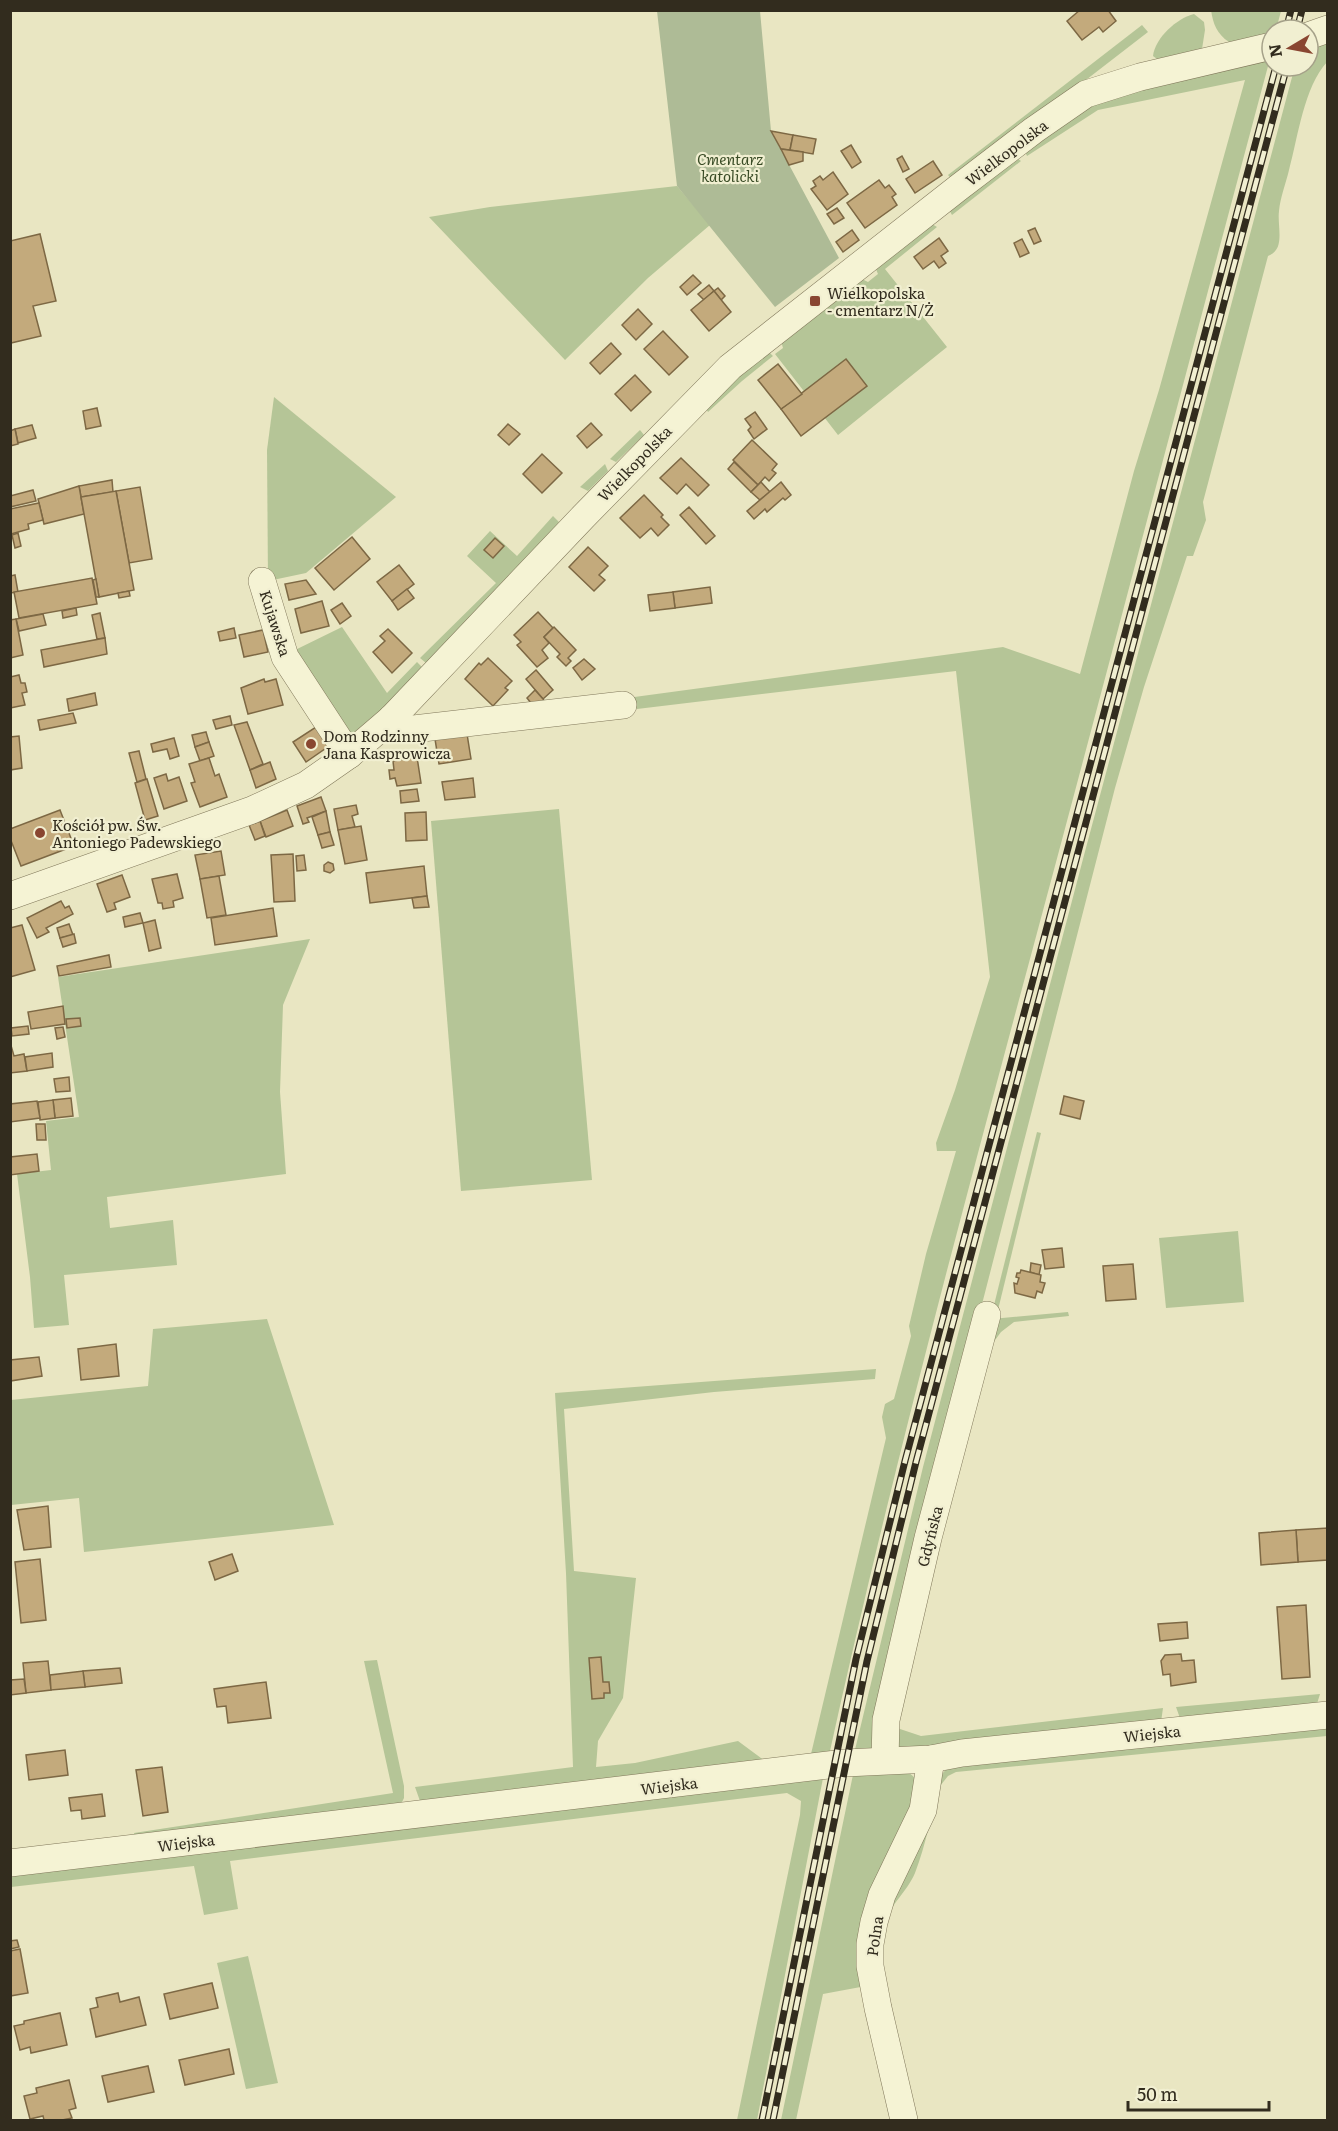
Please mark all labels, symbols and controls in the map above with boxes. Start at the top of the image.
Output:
north arrow [1260,18,1320,78]
text: N [1261,42,1287,59]
street label: Wielkopolska [960,113,1053,191]
park label: Cmentarz katolicki [697,147,763,187]
place label: Wielkopolska - cmentarz N/Ż [827,281,934,321]
marker: Wielkopolska - cmentarz N/Ż [808,294,822,308]
street label: Wielkopolska [592,419,677,506]
street label: Kujawska [254,587,298,660]
place label: Dom Rodzinny Jana Kasprowicza [323,724,452,764]
marker: Dom Rodzinny Jana Kasprowicza [304,737,318,751]
place label: Kościół pw. Św. Antoniego Padewskiego [52,813,222,853]
marker: Kościół pw. Św. Antoniego Padewskiego [33,826,47,840]
street label: Gdyńska [910,1502,948,1569]
street label: Wiejska [1122,1718,1183,1747]
street label: Wiejska [639,1770,700,1800]
street label: Wiejska [156,1827,217,1857]
street label: Polna [860,1913,888,1958]
scale bar [1128,2074,1269,2112]
text: 50 m [1137,2080,1178,2107]

